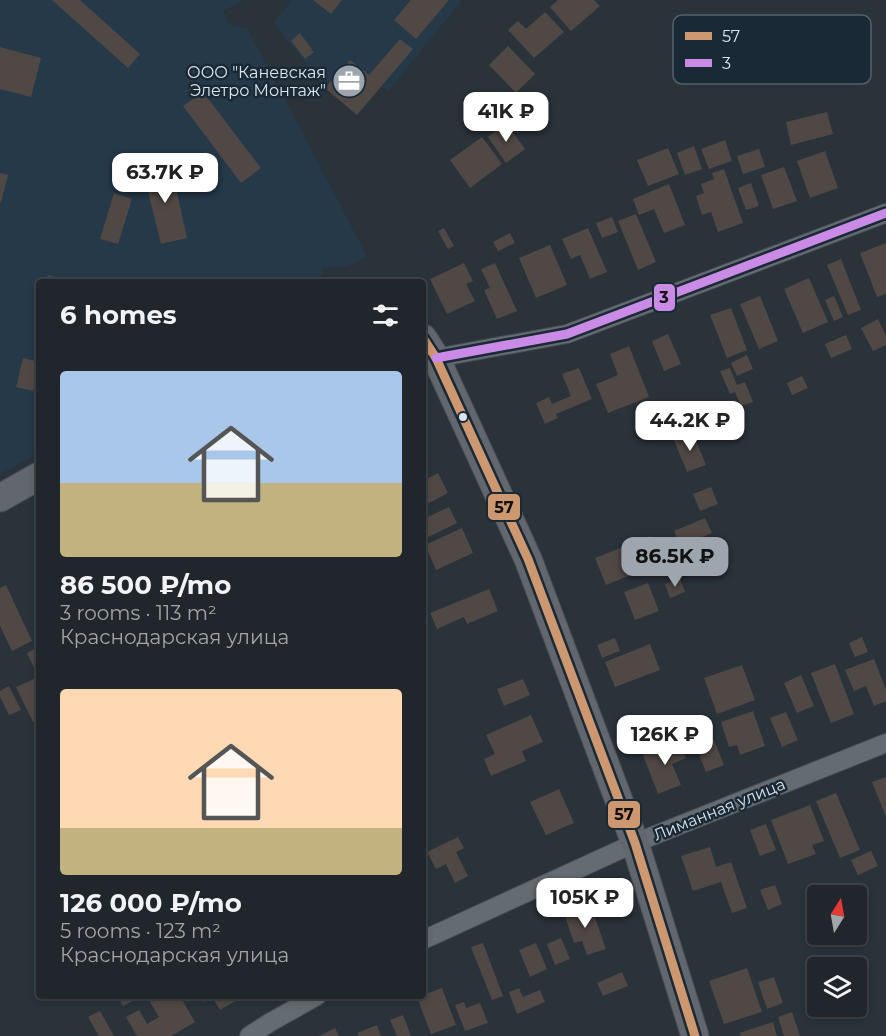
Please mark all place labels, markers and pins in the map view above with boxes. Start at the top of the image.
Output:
place label: ООО "Каневская Элетро Монтаж" [187,63,326,100]
office icon: ООО "Каневская Элетро Монтаж" [331,63,367,99]
pin: 41K ₽ [464,92,548,143]
pin: 63.7K ₽ [110,153,220,204]
pin: 44.2K ₽ [635,401,745,452]
unlabelled marker [457,411,469,423]
pin: 86.5K ₽ [620,537,730,588]
pin: 126K ₽ [616,715,714,766]
pin: 105K ₽ [536,878,634,929]

